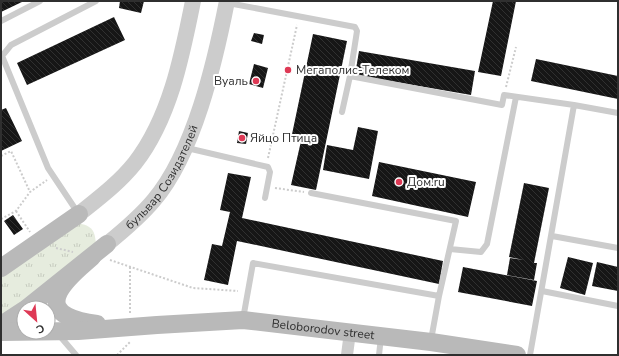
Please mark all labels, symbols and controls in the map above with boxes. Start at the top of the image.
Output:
place label: Мегаполис-Телеком [296,62,409,78]
marker: Мегаполис-Телеком [283,65,293,75]
place label: Вуаль [214,73,248,89]
marker: Вуаль [251,76,261,86]
street label: бульвар Созидателей [122,123,202,233]
place label: Яйцо Птица [250,130,317,146]
marker: Яйцо Птица [237,133,247,143]
place label: Дом.ru [407,174,445,190]
marker: Дом.ru [394,177,404,187]
north arrow [16,300,56,340]
street label: Beloborodov street [271,315,376,343]
text: С [33,320,47,337]

